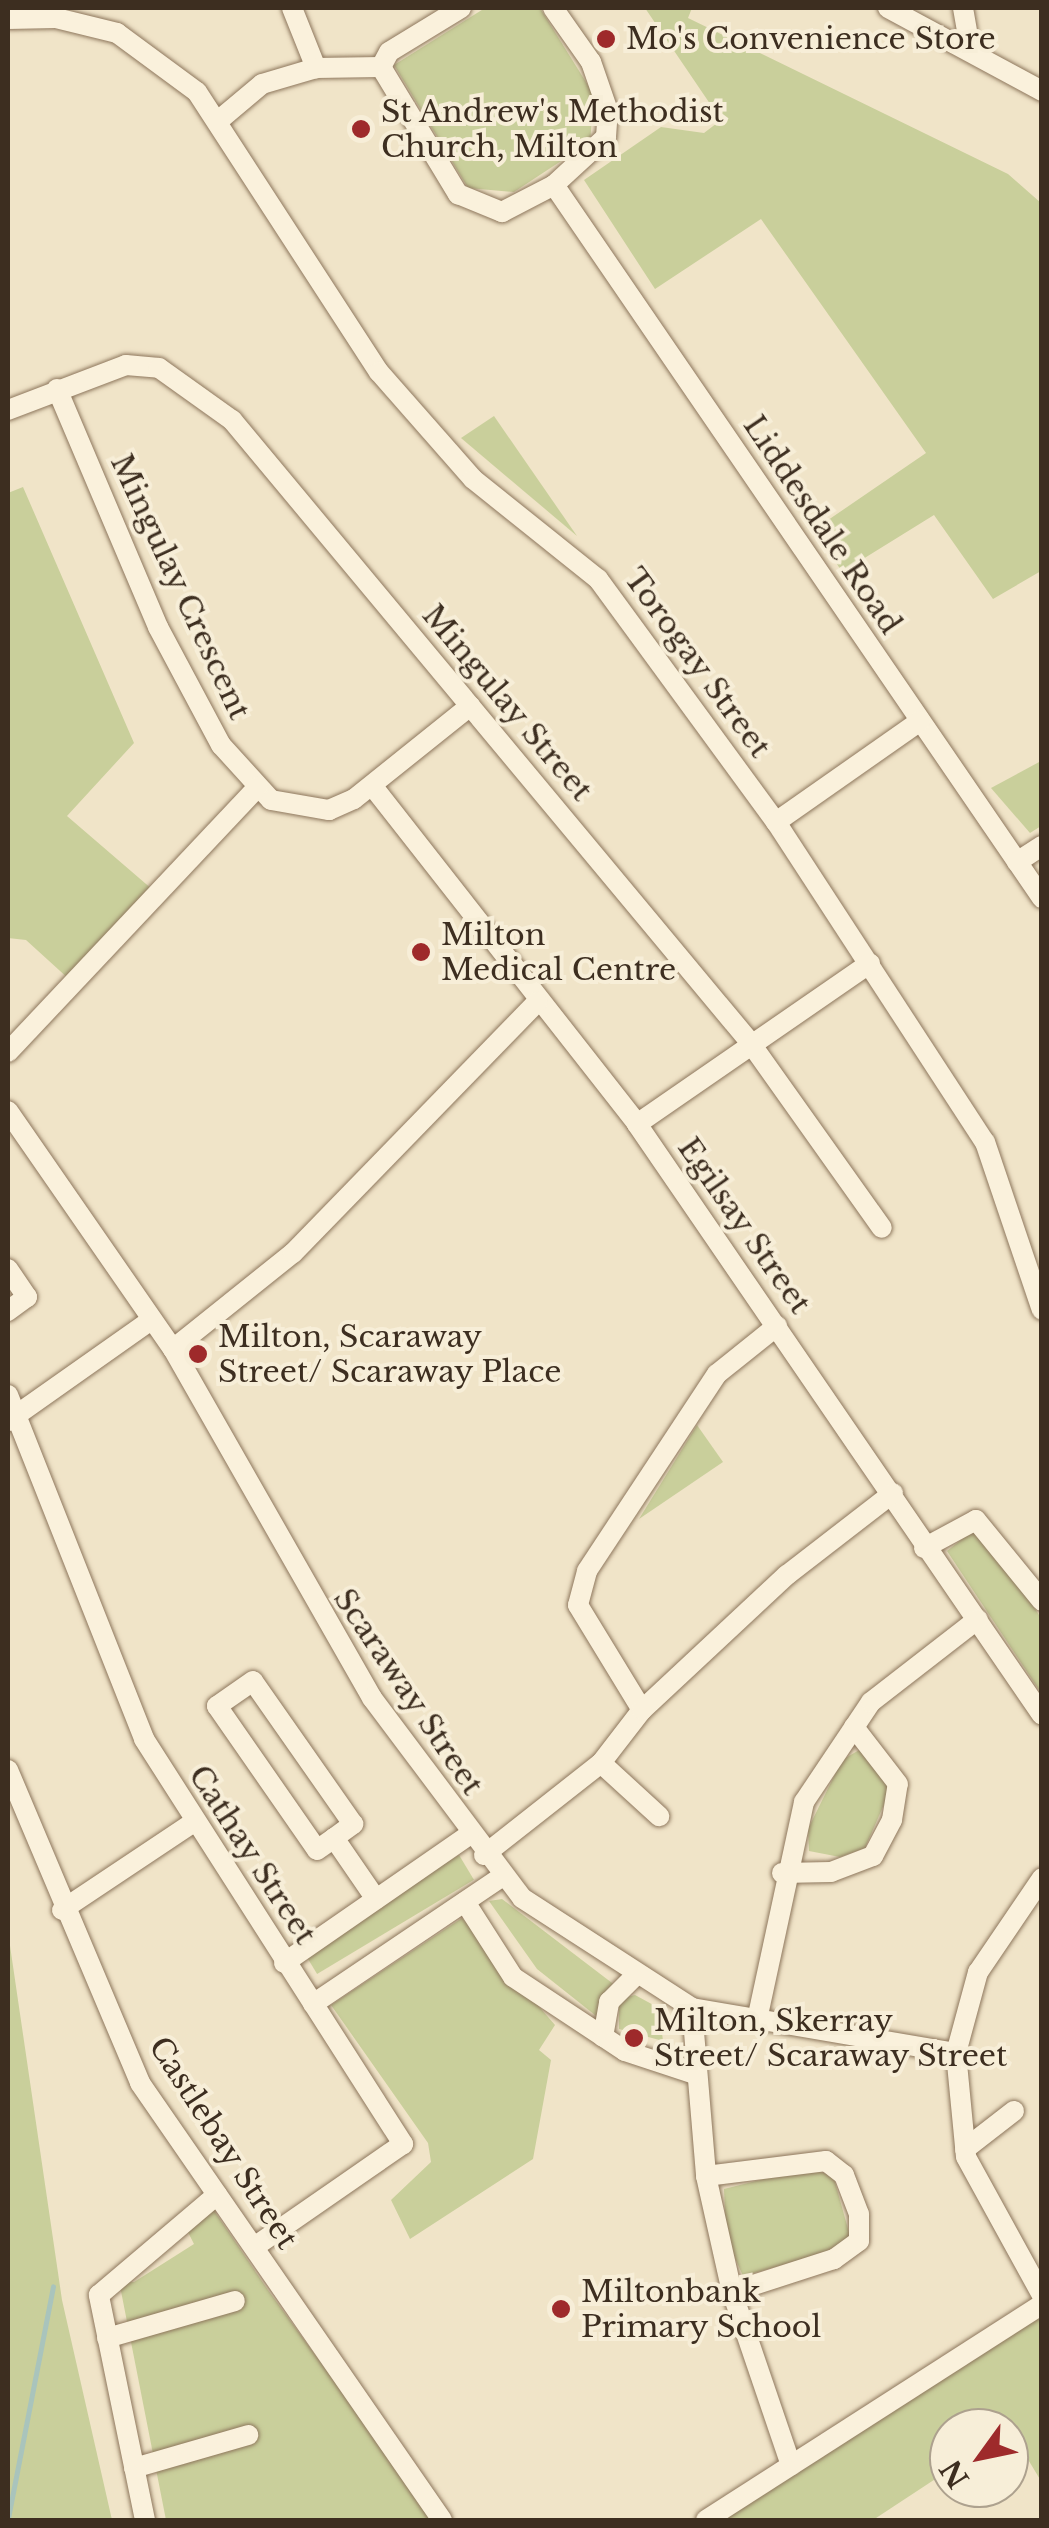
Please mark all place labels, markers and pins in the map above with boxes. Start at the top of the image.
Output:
place label: Mo's Convenience Store [626,21,996,57]
marker: Mo's Convenience Store [595,28,617,50]
place label: St Andrew's Methodist Church, Milton [381,94,725,164]
marker: St Andrew's Methodist Church, Milton [350,118,372,140]
place label: Milton Medical Centre [441,917,676,988]
marker: Milton Medical Centre [410,941,432,963]
place label: Milton, Scaraway Street/ Scaraway Place [218,1319,562,1390]
marker: Milton, Scaraway Street/ Scaraway Place [187,1343,209,1365]
place label: Milton, Skerray Street/ Scaraway Street [654,2003,1008,2074]
marker: Milton, Skerray Street/ Scaraway Street [623,2027,645,2049]
place label: Miltonbank Primary School [581,2274,822,2344]
marker: Miltonbank Primary School [550,2298,572,2320]

